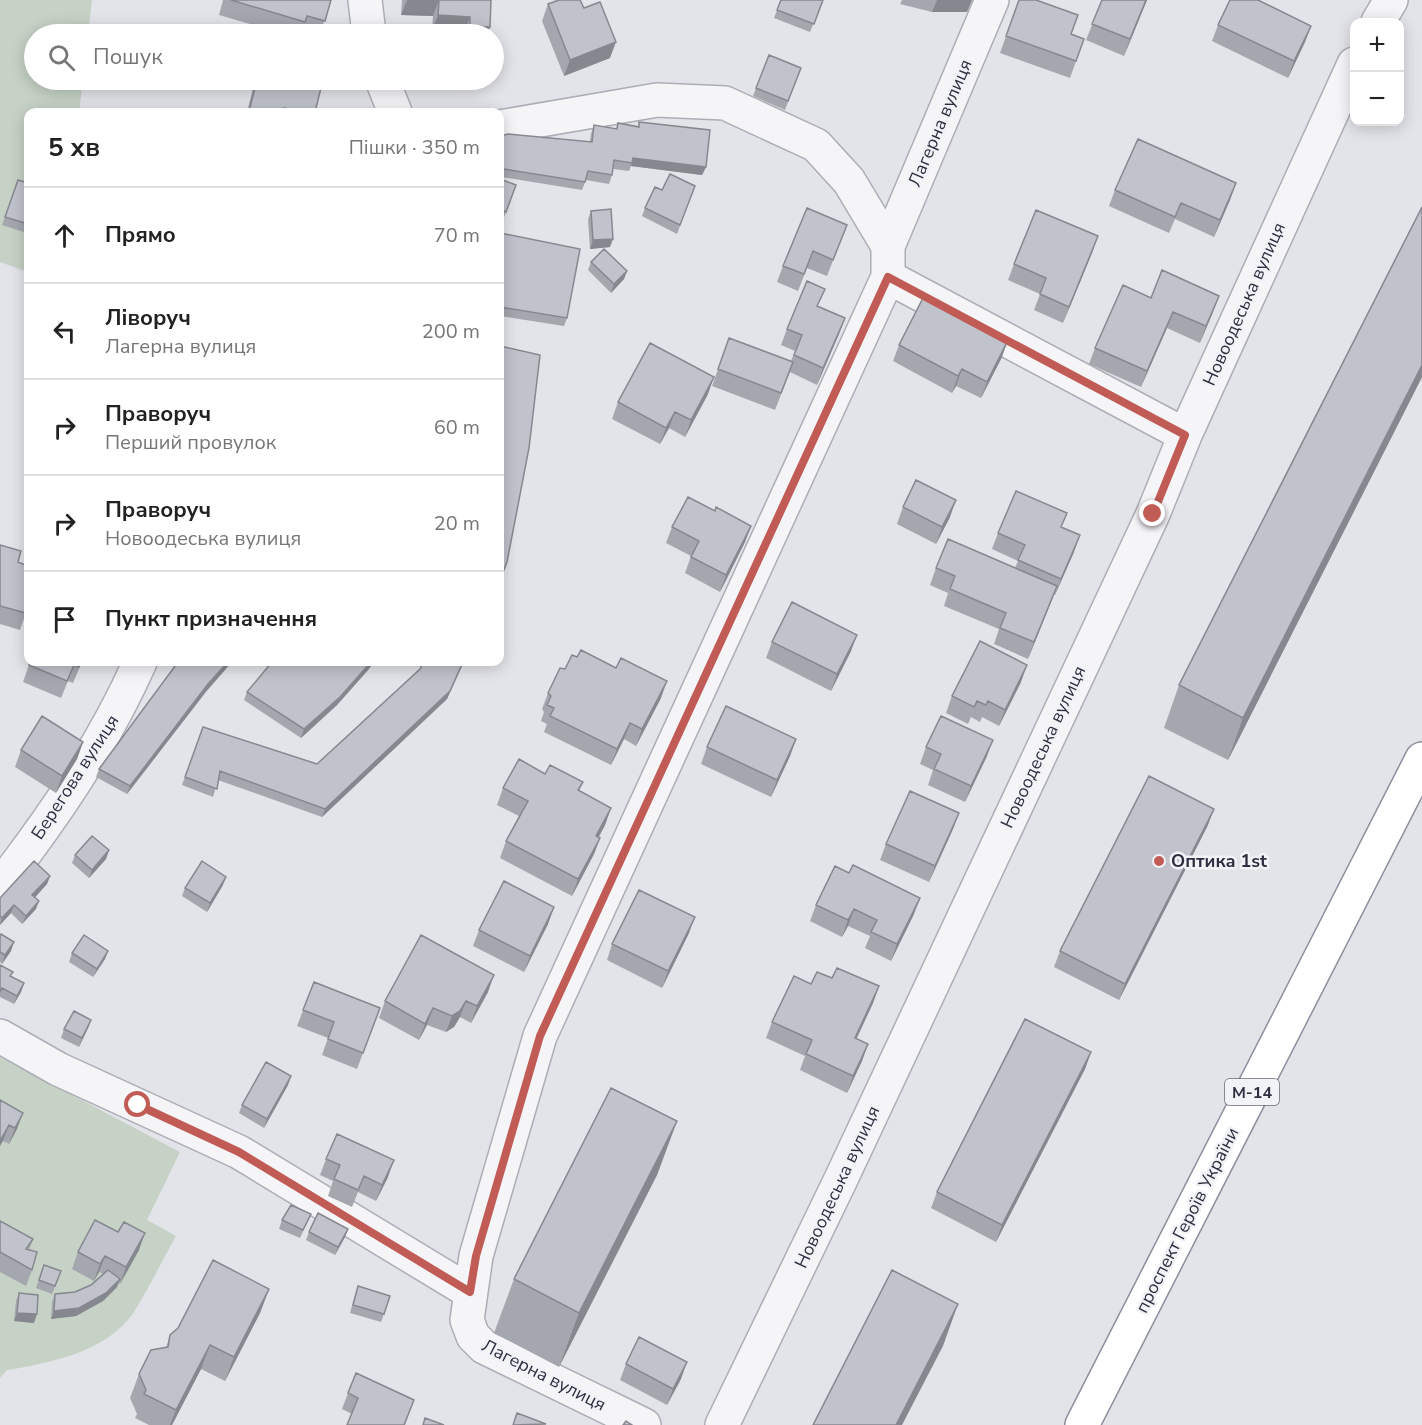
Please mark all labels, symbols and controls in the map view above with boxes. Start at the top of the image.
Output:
map controls [1350,18,1404,126]
button: + [1350,18,1404,72]
search box [24,24,504,90]
icon: search [45,41,78,74]
text: Пошук [93,42,163,72]
street label: Лагерна вулиця [902,56,978,190]
button: − [1350,72,1404,126]
text: 5 хв [48,130,100,165]
text: Пішки · 350 m [349,134,480,161]
street label: Новоодеська вулиця [1197,218,1291,390]
icon: ahead [48,219,81,252]
text: Прямо [105,220,176,250]
text: 70 m [434,222,480,249]
text: Ліворуч [105,303,191,333]
icon: left [48,315,81,348]
text: 200 m [422,318,480,345]
text: Лагерна вулиця [105,333,256,360]
text: Праворуч [105,399,211,429]
icon: right [48,411,81,444]
text: 60 m [434,414,480,441]
text: Перший провулок [105,429,276,456]
text: Праворуч [105,495,211,525]
route end [1139,500,1165,526]
icon: right [48,507,81,540]
text: 20 m [434,510,480,537]
text: Новоодеська вулиця [105,525,301,552]
icon: arrive [48,603,81,636]
text: Пункт призначення [105,604,317,634]
street label: Новоодеська вулиця [995,662,1091,832]
street label: Берегова вулиця [26,710,124,844]
place label: Оптика 1st [1171,849,1267,873]
marker: Оптика 1st [1152,854,1166,868]
road number: М-14 [1225,1079,1279,1105]
route start [124,1091,150,1117]
street label: Новоодеська вулиця [789,1102,885,1272]
street label: проспект Героїв України [1130,1123,1244,1317]
street label: Лагерна вулиця [478,1333,610,1417]

